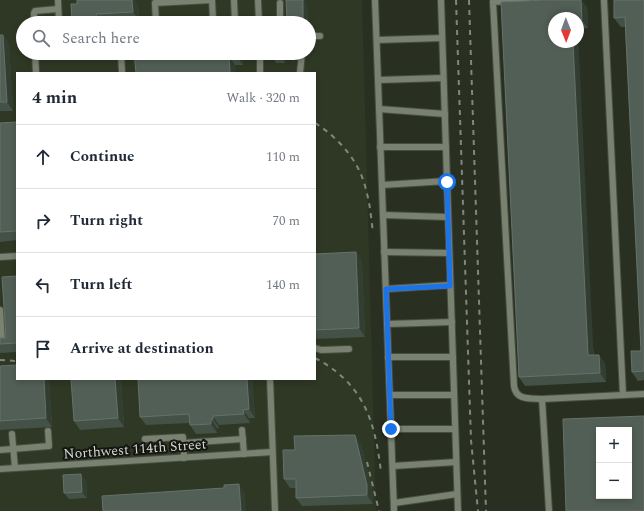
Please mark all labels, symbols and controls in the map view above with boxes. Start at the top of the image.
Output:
north arrow [548,12,584,48]
search box [16,16,316,60]
icon: search [30,27,52,49]
text: Search here [62,27,140,50]
text: 4 min [32,85,77,111]
text: Walk · 320 m [226,88,300,108]
text: Continue [70,145,135,168]
icon: ahead [32,146,54,168]
text: 110 m [266,147,300,167]
route start [438,173,456,191]
text: Turn right [70,209,143,232]
icon: right [32,210,54,232]
text: 70 m [273,211,300,231]
text: Turn left [70,273,132,296]
icon: left [32,274,54,296]
text: 140 m [266,275,300,295]
text: Arrive at destination [70,337,214,360]
icon: arrive [32,338,54,360]
route end [382,420,400,438]
map controls [596,427,632,499]
button: + [596,427,632,463]
street label: Northwest 114th Street [63,434,207,464]
button: − [596,463,632,499]

